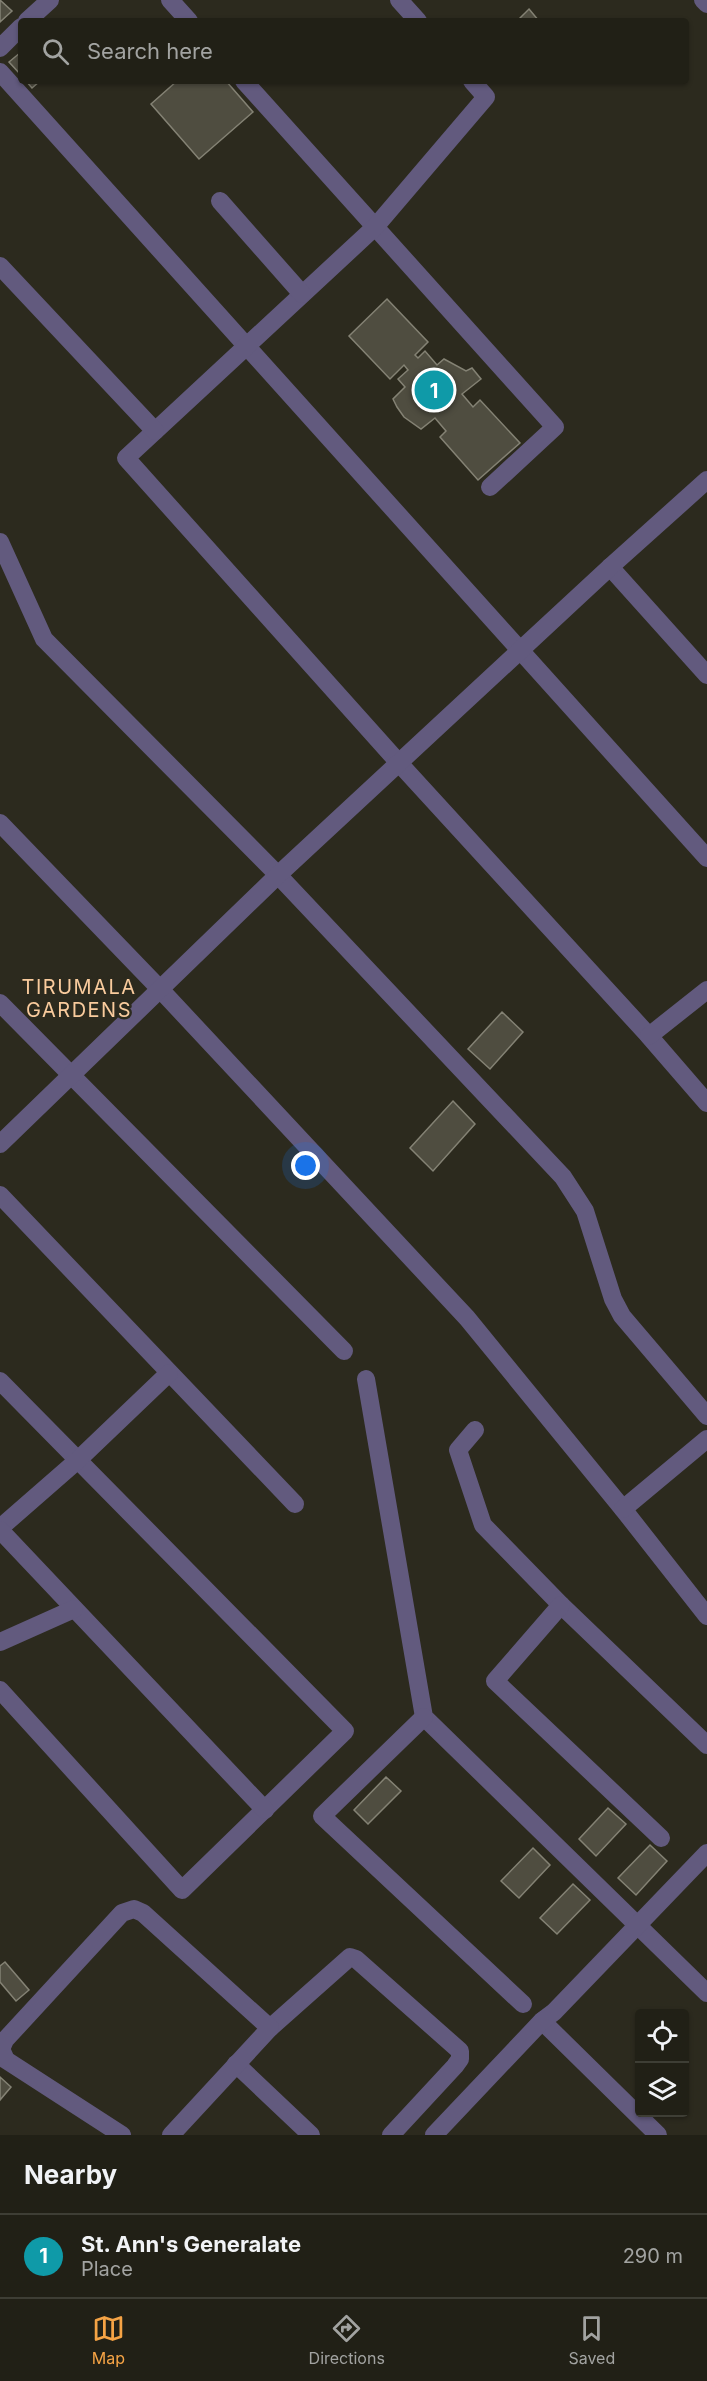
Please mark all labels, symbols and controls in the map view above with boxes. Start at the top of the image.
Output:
search box [18,18,689,84]
icon: search [39,35,72,68]
text: Search here [87,38,213,64]
pin: 1 [414,368,454,412]
district label: TIRUMALA GARDENS [21,975,137,1022]
your location [291,1151,320,1180]
map controls [635,2009,689,2117]
button: locate [635,2009,689,2063]
button: layers [635,2063,689,2117]
text: Nearby [24,2159,117,2190]
text: St. Ann's Generalate [81,2231,301,2257]
text: 1 [39,2244,48,2268]
text: 290 m [623,2244,683,2268]
text: Place [81,2257,133,2281]
tab: Map [92,2312,125,2368]
tab: Directions [309,2312,385,2368]
tab: Saved [568,2312,615,2368]

